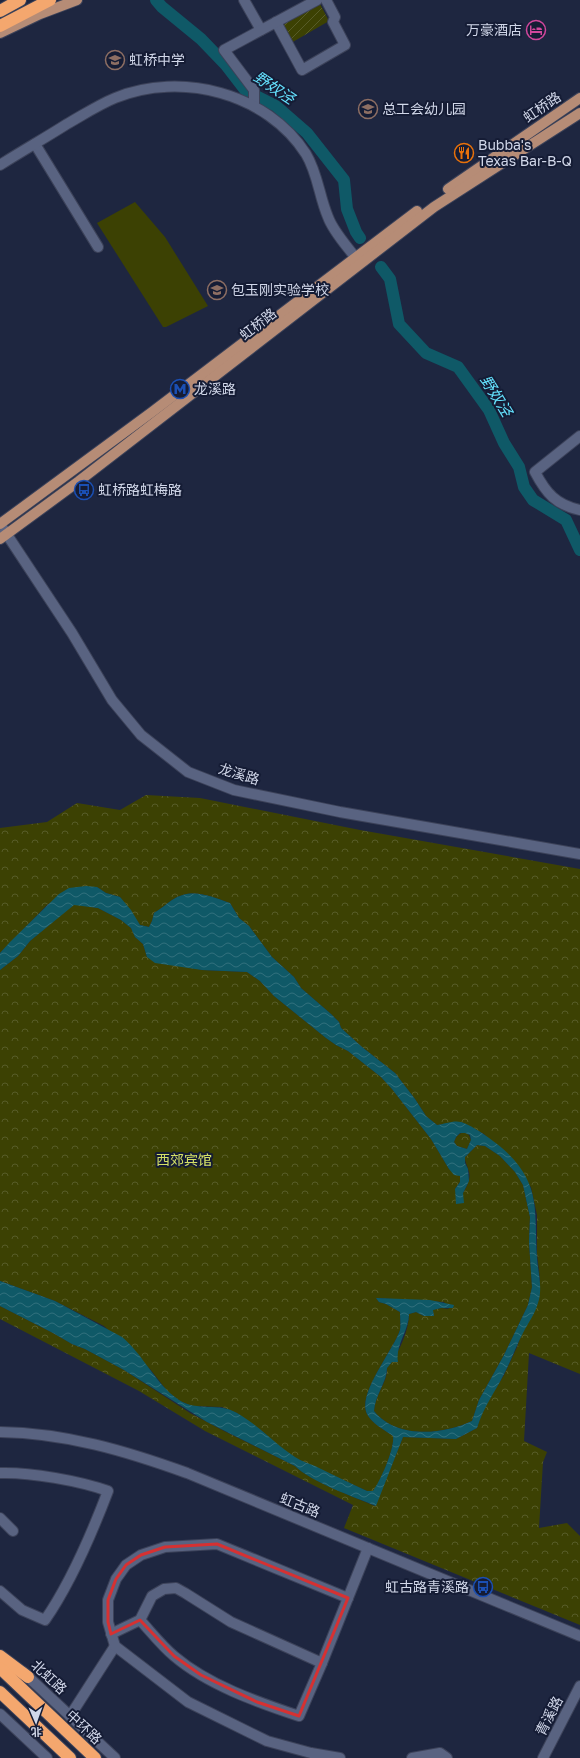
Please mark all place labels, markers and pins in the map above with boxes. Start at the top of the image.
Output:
hotel icon: 万豪酒店 [525,19,547,41]
place label: 万豪酒店 [466,21,522,38]
school or university icon: 虹桥中学 [104,49,126,71]
place label: 虹桥中学 [129,51,185,68]
school or university icon: 总工会幼儿园 [357,98,379,120]
place label: 总工会幼儿园 [382,100,466,117]
place label: Bubba's Texas Bar-B-Q [478,136,572,169]
restaurant icon: Bubba's Texas Bar-B-Q [453,142,475,164]
school or university icon: 包玉刚实验学校 [206,279,228,301]
place label: 包玉刚实验学校 [231,281,329,298]
metro station icon: 龙溪路 [169,378,191,400]
place label: 龙溪路 [194,380,236,397]
bus stop icon: 虹桥路虹梅路 [73,479,95,501]
place label: 虹桥路虹梅路 [98,481,182,498]
bus stop icon: 虹古路青溪路 [472,1576,494,1598]
place label: 虹古路青溪路 [385,1578,469,1595]

